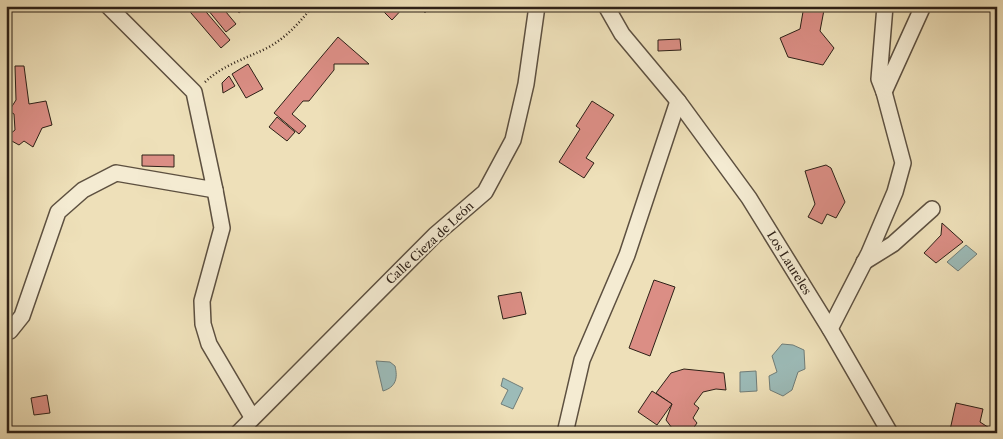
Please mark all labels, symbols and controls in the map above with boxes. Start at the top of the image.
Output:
street label: Calle Cieza de León [383,198,477,287]
street label: Los Laureles [764,228,815,297]

